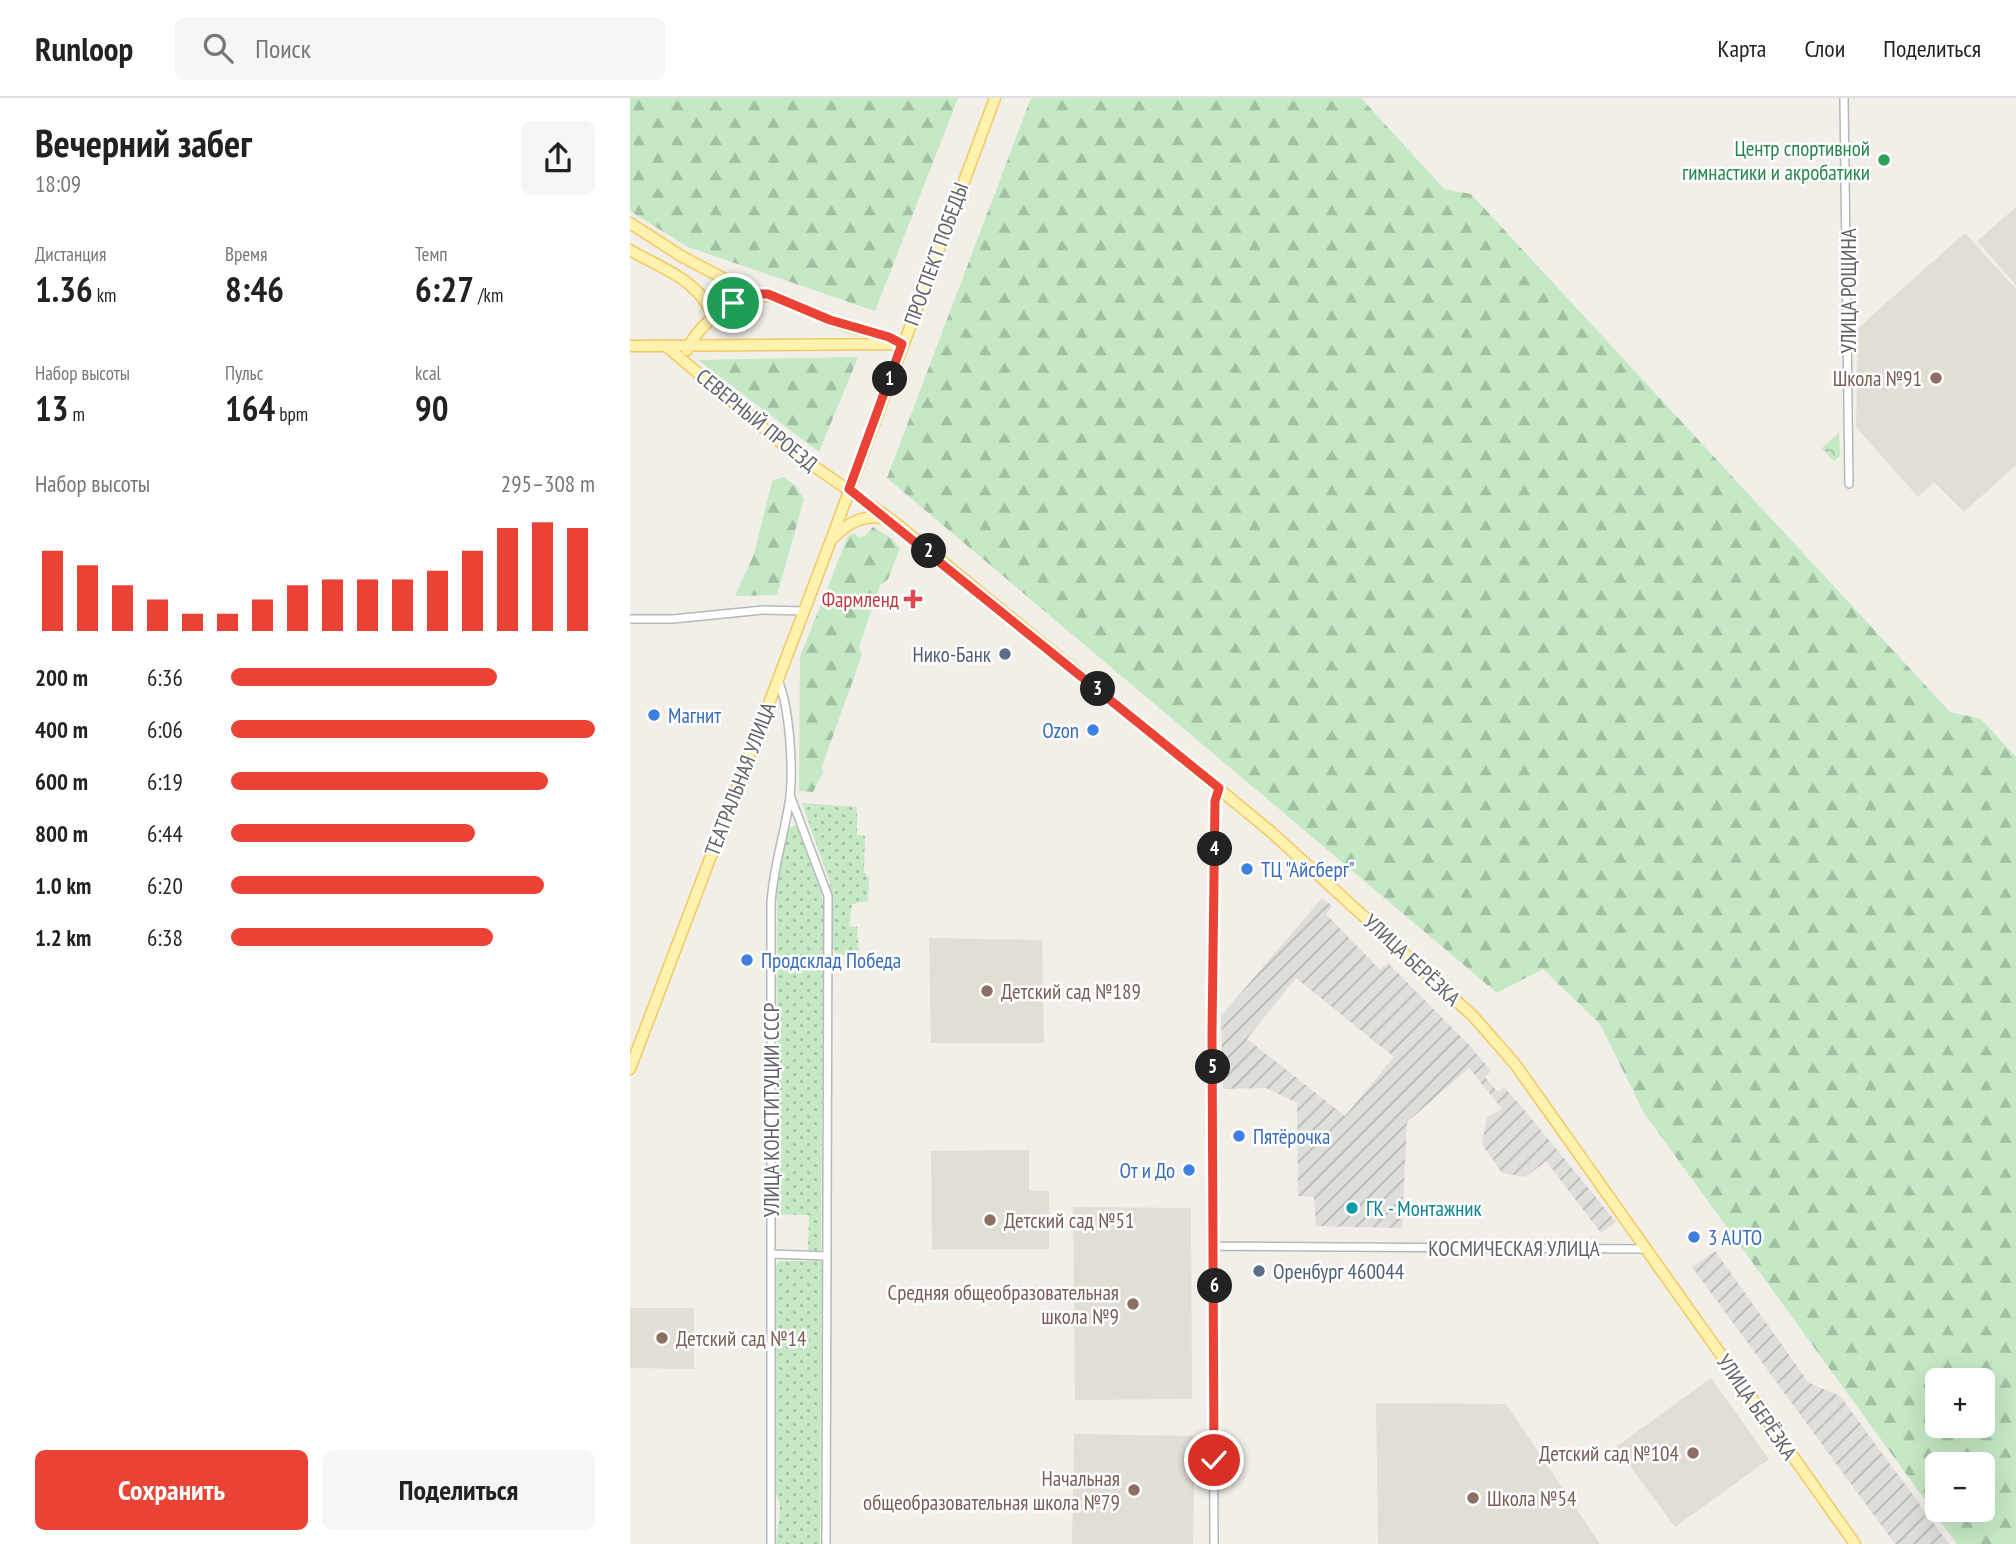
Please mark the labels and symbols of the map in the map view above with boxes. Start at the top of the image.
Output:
place label: Центр спортивной гимнастики и акробатики [1682,135,1870,186]
marker: Центр спортивной гимнастики и акробатики [1876,152,1892,168]
street label: ПРОСПЕКТ ПОБЕДЫ [898,179,974,329]
street label: УЛИЦА РОЩИНА [1835,228,1862,354]
pin [703,273,763,333]
pin: 1 [873,362,908,396]
street label: СЕВЕРНЫЙ ПРОЕЗД [691,363,823,477]
place label: Школа №91 [1833,365,1922,392]
marker: Школа №91 [1928,370,1944,386]
pin: 2 [912,533,946,568]
place label: Фармленд [822,586,899,613]
marker: Фармленд [905,591,921,607]
place label: Нико-Банк [912,641,991,668]
marker: Нико-Банк [997,646,1013,662]
pin: 3 [1080,672,1116,706]
street label: ТЕАТРАЛЬНАЯ УЛИЦА [698,698,782,860]
place label: Магнит [668,702,721,729]
marker: Магнит [646,707,662,723]
place label: Ozon [1042,717,1079,744]
marker: Ozon [1085,722,1101,738]
pin: 4 [1198,832,1232,866]
place label: ТЦ "Айсберг" [1261,856,1355,883]
marker: ТЦ "Айсберг" [1239,861,1255,877]
street label: УЛИЦА БЕРЁЗКА [1358,908,1466,1012]
place label: Продсклад Победа [761,947,901,974]
marker: Продсклад Победа [739,952,755,968]
place label: Детский сад №189 [1001,978,1141,1005]
marker: Детский сад №189 [979,983,995,999]
street label: УЛИЦА КОНСТИТУЦИИ СССР [758,1003,785,1217]
pin: 5 [1196,1049,1230,1084]
place label: Пятёрочка [1253,1123,1330,1150]
marker: Пятёрочка [1231,1128,1247,1144]
place label: От и До [1119,1157,1175,1184]
marker: От и До [1181,1162,1197,1178]
place label: ГК - Монтажник [1366,1195,1482,1222]
marker: ГК - Монтажник [1344,1200,1360,1216]
place label: Детский сад №51 [1004,1207,1134,1234]
marker: Детский сад №51 [982,1212,998,1228]
place label: 3 AUTO [1708,1224,1762,1251]
marker: 3 AUTO [1686,1229,1702,1245]
street label: КОСМИЧЕСКАЯ УЛИЦА [1428,1235,1600,1262]
place label: Оренбург 460044 [1273,1258,1405,1285]
marker: Оренбург 460044 [1251,1263,1267,1279]
pin: 6 [1198,1268,1232,1304]
place label: Средняя общеобразовательная школа №9 [888,1279,1119,1330]
marker: Средняя общеобразовательная школа №9 [1125,1296,1141,1312]
place label: Детский сад №14 [676,1325,807,1352]
marker: Детский сад №14 [654,1330,670,1346]
street label: УЛИЦА БЕРЁЗКА [1711,1349,1803,1465]
pin [1184,1430,1244,1490]
place label: Детский сад №104 [1539,1440,1680,1467]
marker: Детский сад №104 [1685,1445,1701,1461]
place label: Начальная общеобразовательная школа №79 [863,1465,1120,1516]
marker: Начальная общеобразовательная школа №79 [1126,1482,1142,1498]
place label: Школа №54 [1487,1485,1577,1512]
marker: Школа №54 [1465,1490,1481,1506]

